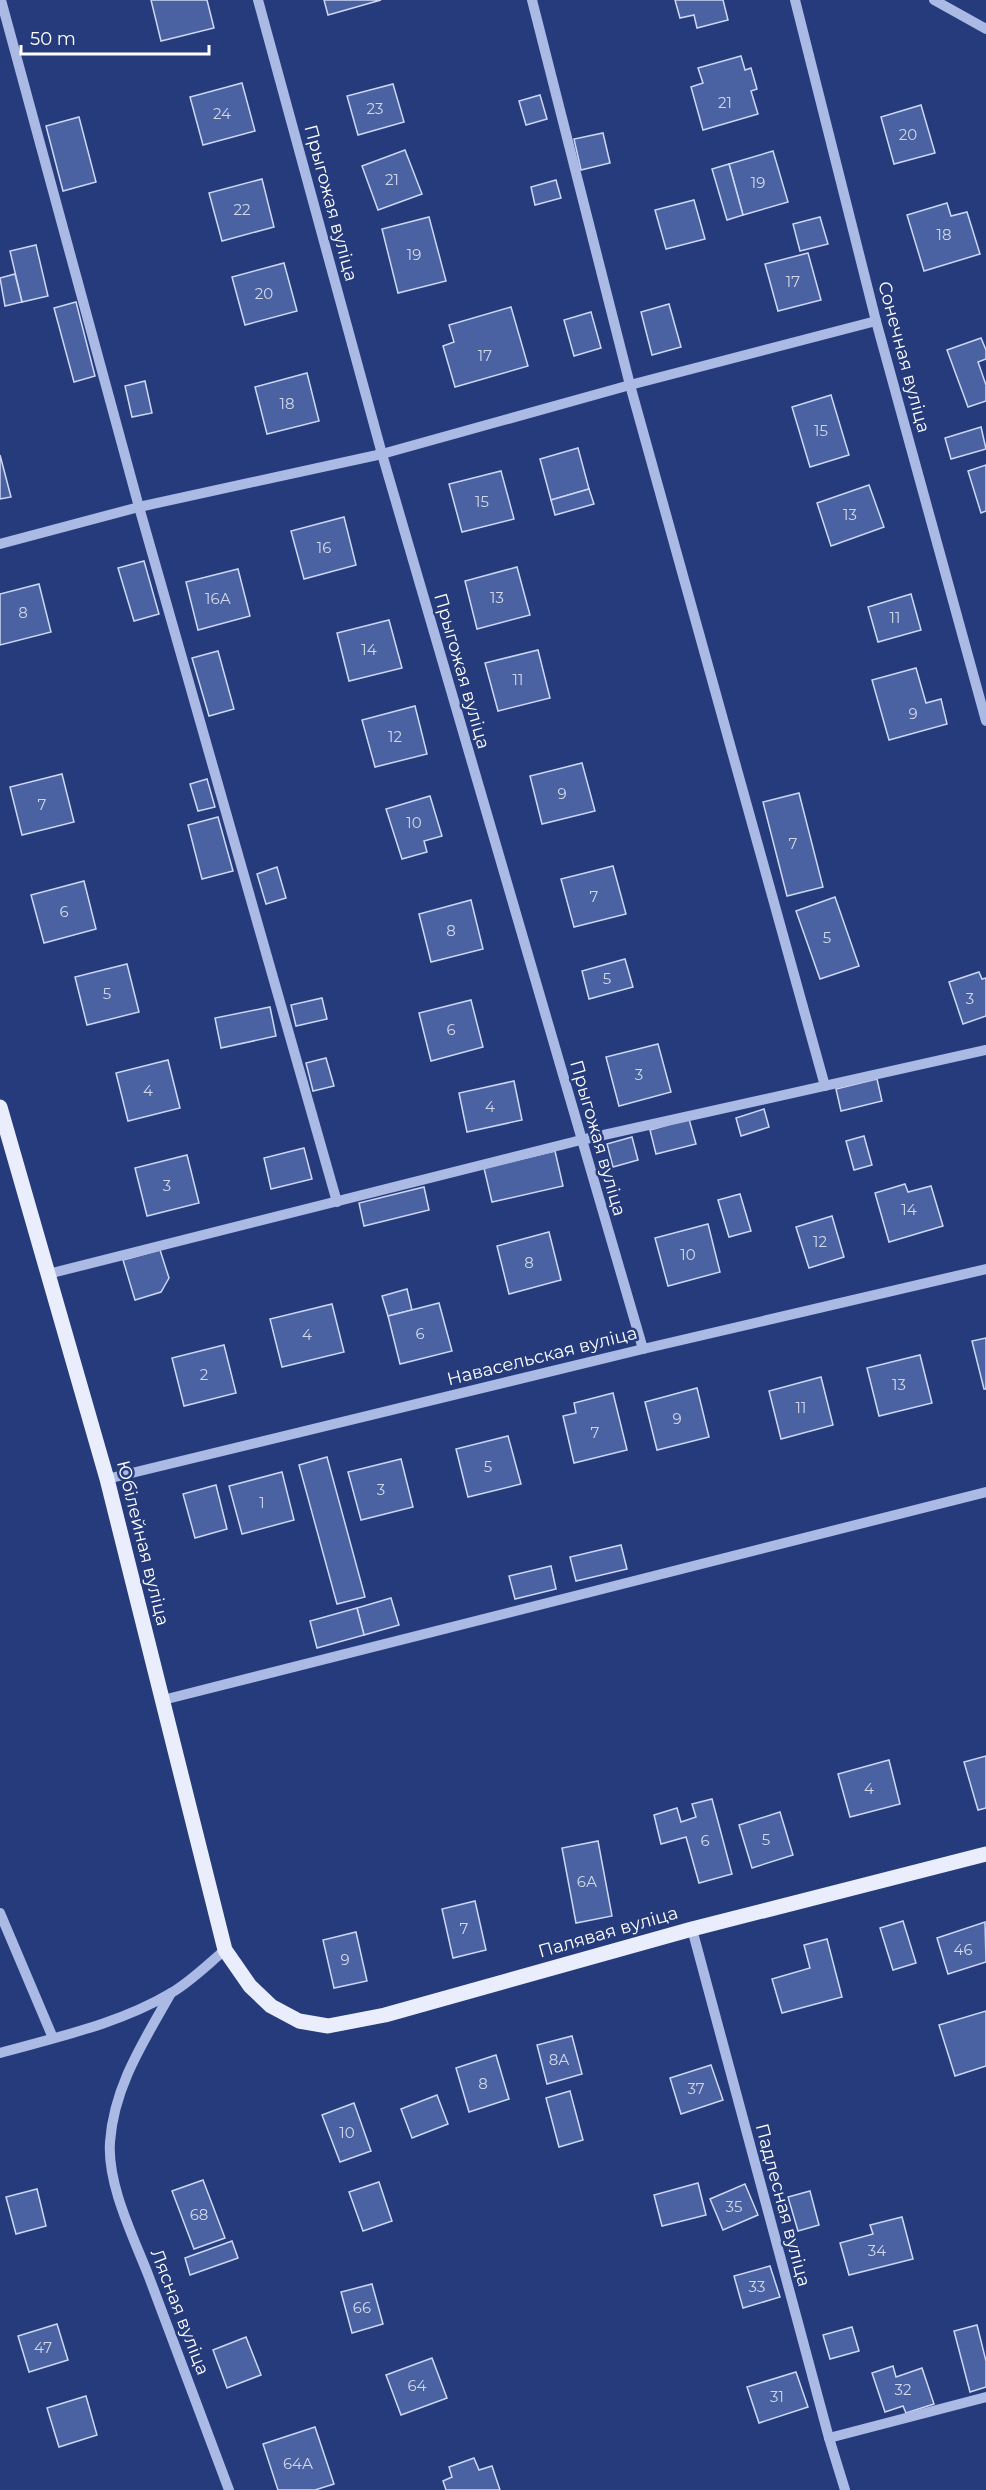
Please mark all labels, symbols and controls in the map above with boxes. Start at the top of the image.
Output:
scale bar [21,18,208,56]
text: 50 m [30,28,76,50]
house number: 21 [718,93,732,112]
house number: 23 [367,99,383,118]
house number: 24 [213,104,231,123]
street label: Прыгожая вуліца [300,122,362,284]
house number: 20 [899,125,917,144]
house number: 21 [385,170,399,189]
house number: 19 [751,173,765,192]
house number: 22 [233,200,251,219]
house number: 18 [937,225,952,244]
house number: 19 [407,245,421,264]
house number: 17 [786,272,800,291]
street label: Сонечная вуліца [873,279,935,435]
house number: 20 [255,284,273,303]
house number: 17 [478,346,492,365]
house number: 18 [280,394,295,413]
house number: 15 [814,421,828,440]
house number: 15 [475,492,489,511]
house number: 13 [843,505,857,524]
house number: 16 [317,538,331,557]
house number: 13 [490,588,504,607]
house number: 16А [205,589,231,608]
street label: Прыгожая вуліца [429,591,495,751]
house number: 8 [18,603,28,622]
house number: 11 [890,608,900,627]
house number: 14 [361,640,377,659]
house number: 11 [513,670,523,689]
house number: 9 [908,704,918,723]
house number: 12 [388,727,402,746]
house number: 9 [557,784,567,803]
house number: 7 [38,795,47,814]
house number: 10 [406,813,422,832]
house number: 7 [789,834,798,853]
house number: 7 [590,887,599,906]
house number: 6 [59,902,69,921]
house number: 8 [446,921,456,940]
house number: 5 [823,928,831,947]
house number: 5 [603,969,611,988]
house number: 5 [103,984,111,1003]
house number: 3 [966,989,974,1008]
house number: 6 [446,1020,456,1039]
street label: Прыгожая вуліца [565,1058,631,1218]
house number: 3 [635,1065,643,1084]
house number: 4 [143,1081,153,1100]
house number: 4 [485,1097,495,1116]
house number: 3 [163,1176,171,1195]
house number: 14 [901,1200,917,1219]
house number: 12 [813,1232,827,1251]
house number: 10 [680,1245,696,1264]
house number: 8 [524,1253,534,1272]
street label: Навасельская вуліца [445,1322,639,1390]
house number: 6 [415,1324,425,1343]
house number: 4 [302,1325,312,1344]
house number: 2 [200,1365,208,1384]
house number: 13 [892,1375,906,1394]
house number: 11 [796,1398,806,1417]
house number: 9 [672,1409,682,1428]
house number: 7 [591,1423,600,1442]
house number: 5 [484,1457,492,1476]
street label: Юбілейная вуліца [112,1458,174,1628]
house number: 3 [377,1480,385,1499]
house number: 1 [259,1493,265,1512]
house number: 4 [864,1779,874,1798]
house number: 5 [762,1830,770,1849]
house number: 6 [700,1831,710,1850]
house number: 6А [577,1872,597,1891]
street label: Палявая вуліца [536,1902,680,1962]
house number: 7 [460,1919,469,1938]
house number: 46 [953,1940,973,1959]
house number: 9 [340,1950,350,1969]
house number: 8А [549,2050,569,2069]
house number: 8 [478,2074,488,2093]
house number: 37 [687,2079,705,2098]
street label: Падлесная вуліца [751,2121,815,2289]
house number: 10 [339,2123,355,2142]
house number: 35 [726,2197,742,2216]
house number: 68 [190,2205,208,2224]
house number: 34 [868,2241,886,2260]
street label: Лясная вуліца [146,2246,214,2378]
house number: 33 [749,2277,765,2296]
house number: 66 [353,2298,371,2317]
house number: 47 [34,2338,52,2357]
house number: 64 [407,2376,427,2395]
house number: 32 [895,2380,911,2399]
house number: 31 [770,2387,784,2406]
house number: 64А [283,2454,313,2473]

